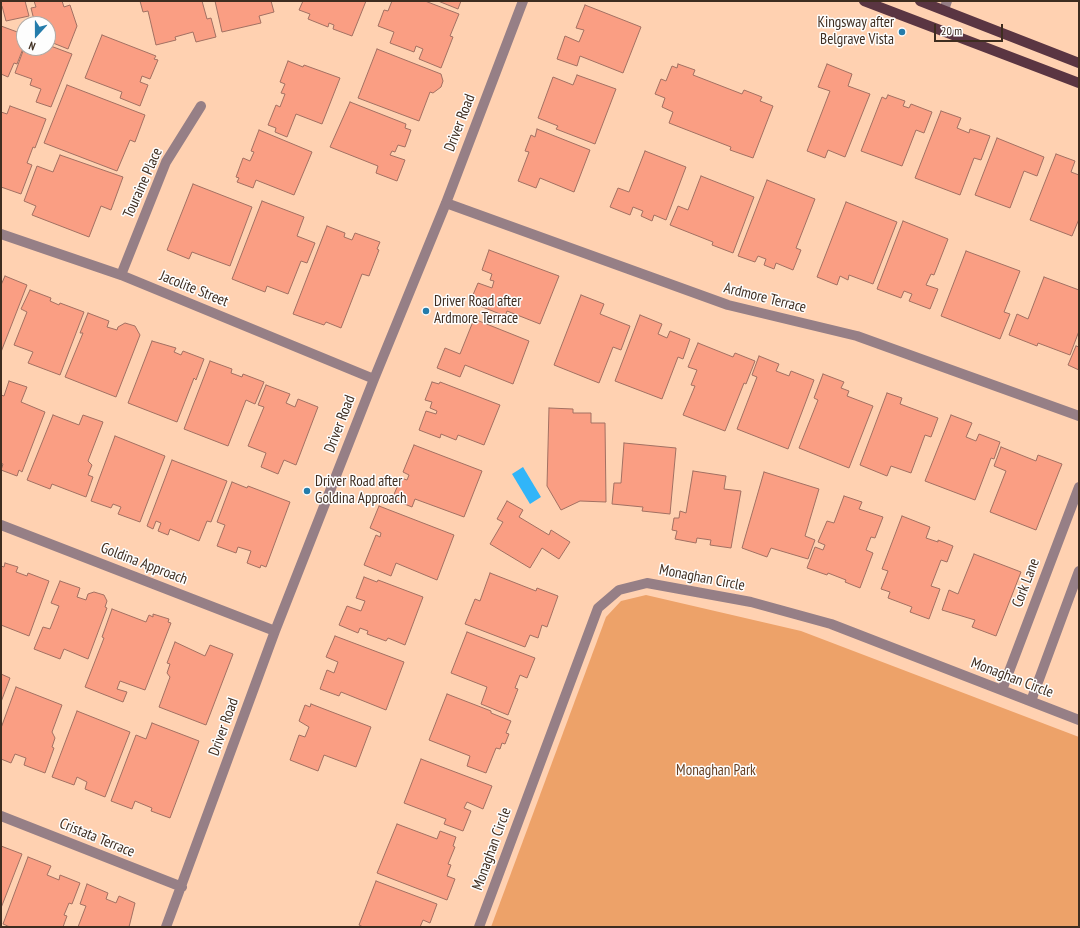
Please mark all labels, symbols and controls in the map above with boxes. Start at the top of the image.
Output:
place label: Kingsway after Belgrave Vista [818,14,894,49]
north arrow [16,16,56,56]
scale bar [936,16,1005,42]
text: 20 m [941,23,962,38]
marker: Kingsway after Belgrave Vista [897,27,907,37]
text: N [27,39,37,54]
street label: Driver Road [441,92,479,154]
street label: Touraine Place [120,145,166,221]
street label: Jacolite Street [157,267,231,311]
street label: Ardmore Terrace [722,279,808,317]
place label: Driver Road after Ardmore Terrace [434,293,521,328]
marker: Driver Road after Ardmore Terrace [421,306,431,316]
street label: Driver Road [321,393,359,455]
place label: Driver Road after Goldina Approach [315,473,407,508]
marker: Driver Road after Goldina Approach [302,486,312,496]
street label: Goldina Approach [98,539,190,589]
street label: Cork Lane [1008,556,1044,610]
street label: Monaghan Circle [658,561,746,595]
street label: Monaghan Circle [968,654,1056,702]
street label: Driver Road [205,696,243,758]
park label: Monaghan Park [676,762,756,780]
street label: Monaghan Circle [469,805,515,893]
street label: Cristata Terrace [57,815,137,861]

